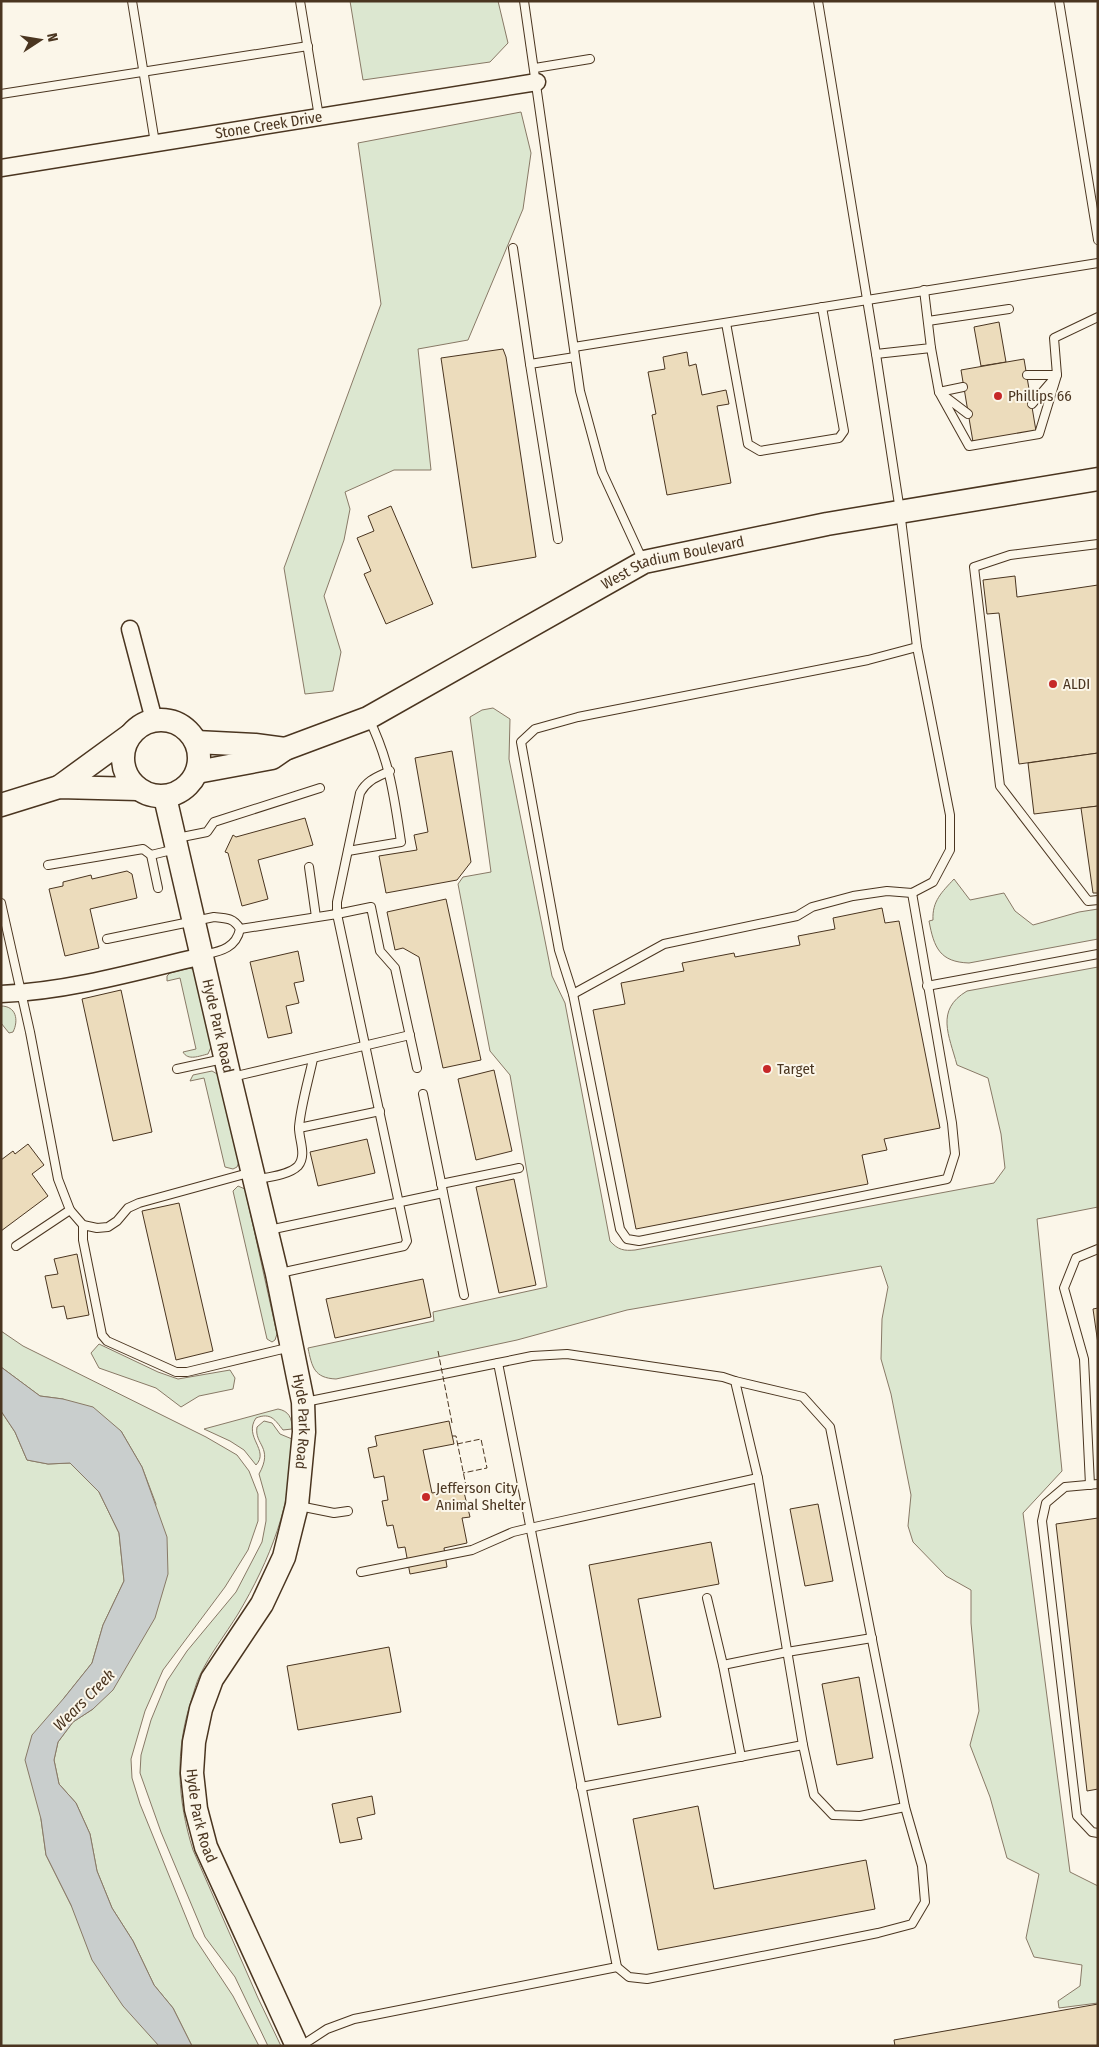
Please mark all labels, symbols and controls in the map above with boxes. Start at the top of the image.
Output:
north arrow [15,15,65,65]
text: N [43,32,61,43]
street label: Stone Creek Drive [214,108,323,143]
place label: Phillips 66 [1008,387,1072,405]
marker: Phillips 66 [992,390,1004,402]
street label: West Stadium Boulevard [598,532,746,593]
place label: ALDI [1063,675,1090,693]
marker: ALDI [1047,678,1059,690]
street label: Hyde Park Road [198,977,238,1075]
place label: Target [777,1060,815,1078]
marker: Target [761,1063,773,1075]
street label: Hyde Park Road [288,1372,313,1470]
place label: Jefferson City Animal Shelter [436,1479,527,1514]
marker: Jefferson City Animal Shelter [420,1491,432,1503]
water label: Wears Creek [49,1665,119,1735]
street label: Hyde Park Road [183,1768,221,1865]

